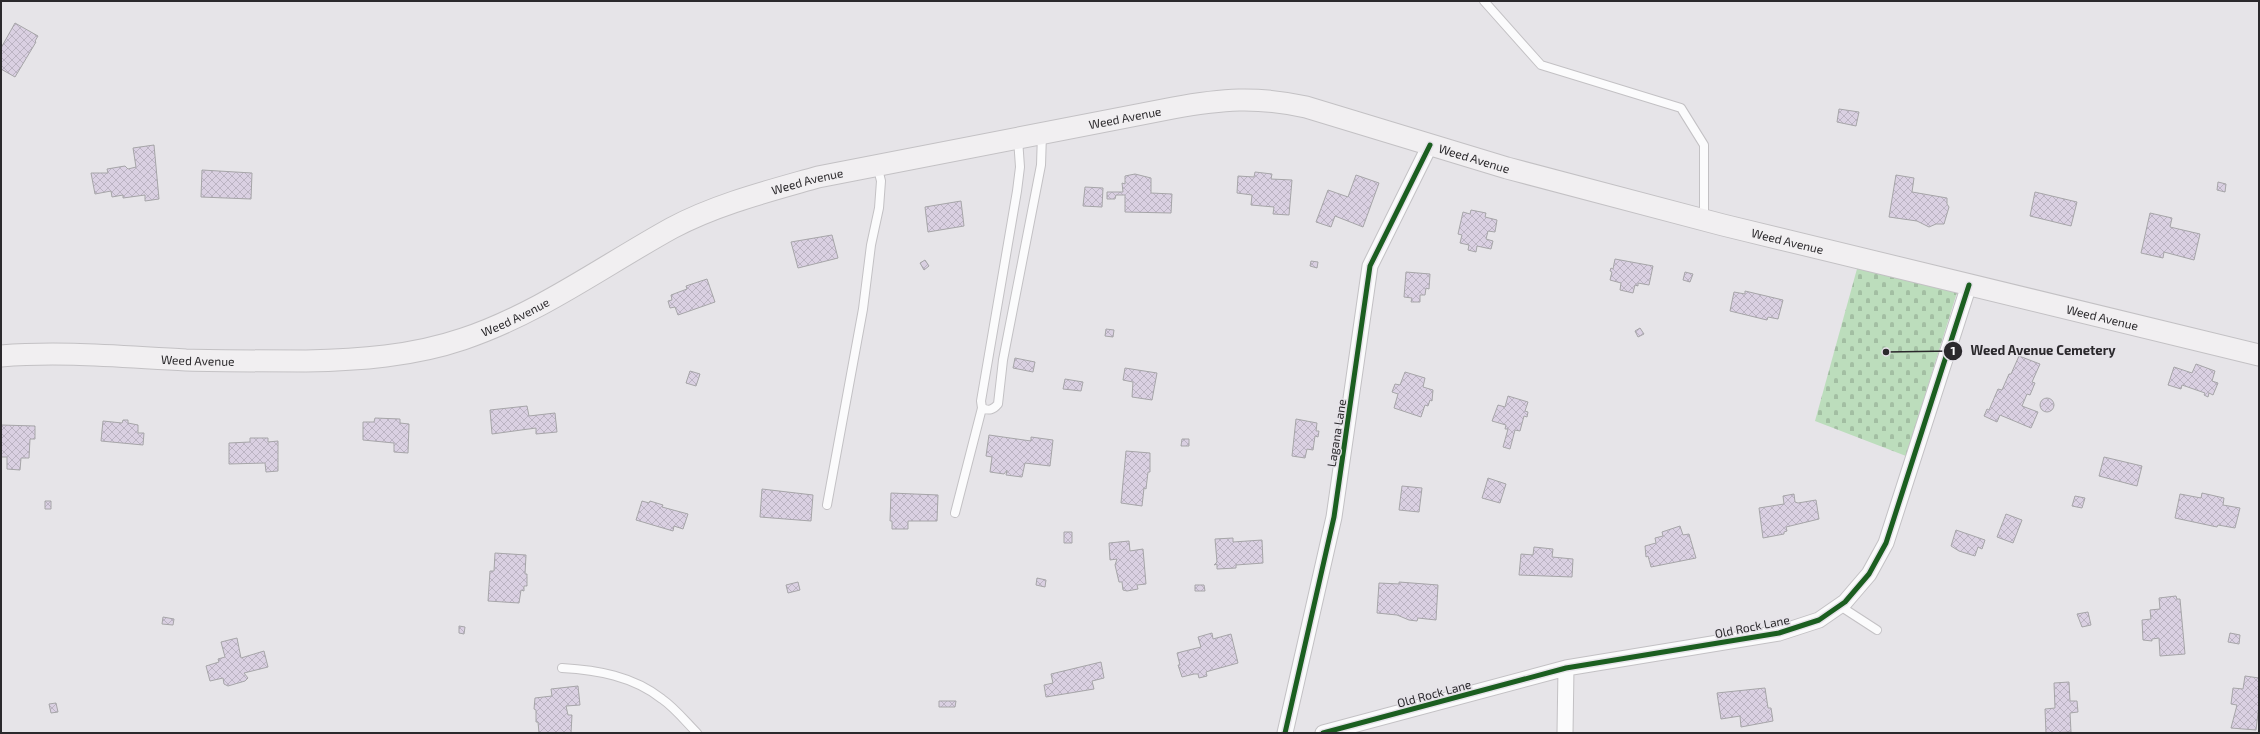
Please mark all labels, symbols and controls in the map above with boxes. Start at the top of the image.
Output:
street label: Weed Avenue [1087,103,1162,131]
street label: Weed Avenue [1437,141,1512,175]
street label: Weed Avenue [770,165,844,197]
street label: Weed Avenue [1750,225,1825,256]
street label: Weed Avenue [479,294,551,339]
street label: Weed Avenue [2065,302,2140,333]
callout: Weed Avenue Cemetery [1943,338,2124,363]
text: Weed Avenue Cemetery [1970,342,2116,358]
text: 1 [1950,343,1956,357]
street label: Weed Avenue [161,352,235,368]
street label: Lagana Lane [1324,398,1348,468]
street label: Old Rock Lane [1713,612,1791,640]
street label: Old Rock Lane [1395,676,1473,710]

